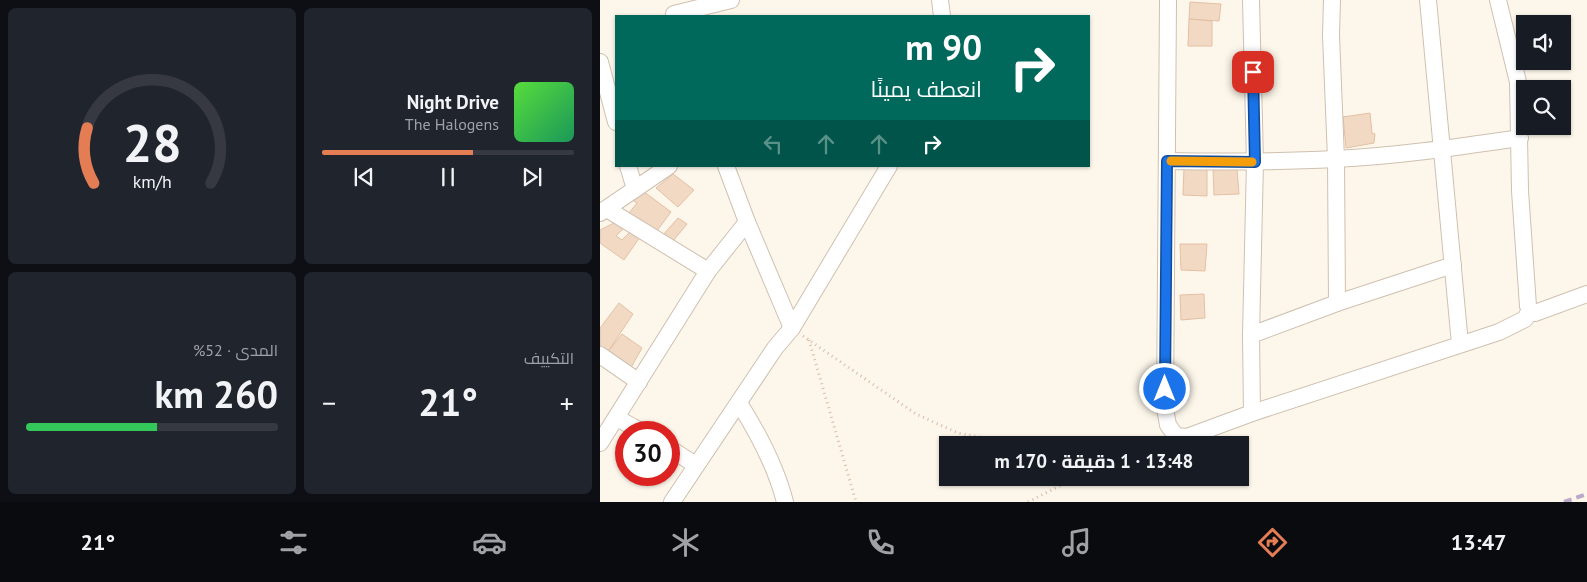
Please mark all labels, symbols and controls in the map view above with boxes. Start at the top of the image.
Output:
map controls [1516,15,1571,135]
button: sound [1516,15,1571,70]
text: 90 m [905,24,982,70]
icon: right [1000,35,1065,100]
pin [1232,51,1274,93]
icon: arrive [1239,58,1267,86]
text: انعطف يمينًا [871,75,982,103]
button: search [1516,80,1571,135]
text: Night Drive [407,90,499,114]
text: 28 [123,109,181,176]
text: The Halogens [405,114,499,134]
icon: left [759,130,787,158]
icon: ahead [812,130,840,158]
icon: ahead [865,130,893,158]
icon: right [918,130,946,158]
icon: previous [350,163,378,191]
icon: pause [434,163,462,191]
icon: next [518,163,546,191]
text: km/h [132,170,172,193]
text: المدى · 52% [193,340,278,360]
text: التكييف [524,348,574,368]
position arrow [1138,362,1190,414]
text: 260 km [154,369,278,418]
text: 21° [418,377,478,426]
text: − [322,384,336,421]
text: + [560,384,574,421]
speed limit sign: 30 [615,421,680,486]
text: 13:48 · 1 دقيقة · 170 m [995,449,1193,473]
icon: filters [276,525,311,560]
icon: car [472,525,507,560]
icon: climate [668,525,703,560]
icon: phone [863,525,898,560]
icon: music [1059,525,1094,560]
icon: directions [1255,525,1290,560]
text: 21° [81,528,115,556]
text: 13:47 [1451,528,1507,556]

